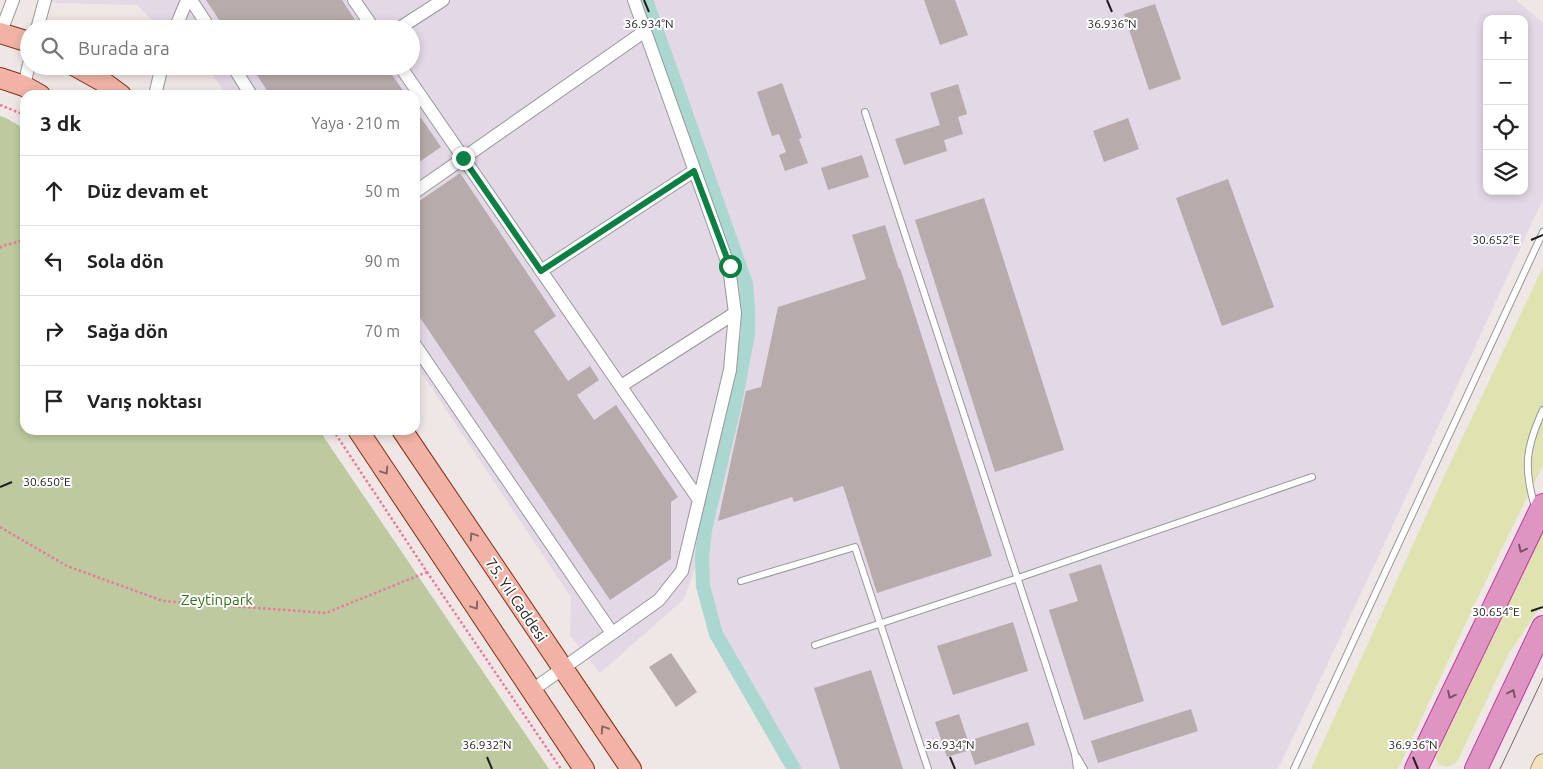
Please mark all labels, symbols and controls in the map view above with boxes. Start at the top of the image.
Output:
map controls [1483,15,1528,195]
button: + [1483,15,1528,60]
text: 36.934°N [624,17,674,30]
text: 36.936°N [1087,17,1137,30]
search box [20,20,420,75]
icon: search [38,34,66,62]
text: Burada ara [78,37,170,59]
button: − [1483,60,1528,105]
button: locate [1483,105,1528,150]
text: 3 dk [40,111,81,135]
text: Yaya · 210 m [311,114,400,132]
route end [452,147,475,170]
button: layers [1483,150,1528,195]
icon: ahead [40,177,68,205]
text: Düz devam et [87,180,208,202]
text: 50 m [364,182,400,200]
text: 30.652°E [1472,233,1520,246]
icon: left [40,247,68,275]
text: Sola dön [87,250,164,272]
text: 90 m [364,252,400,270]
route start [719,255,742,278]
icon: right [40,317,68,345]
text: Sağa dön [87,320,168,342]
text: 70 m [364,322,400,340]
icon: arrive [40,387,68,415]
text: Varış noktası [87,390,202,412]
one-way arrow [379,465,388,474]
text: 30.650°E [23,475,71,488]
one-way arrow [470,532,480,541]
one-way arrow [1518,543,1528,552]
street label: 75. Yıl Caddesi [482,555,551,645]
park label: Zeytinpark [181,591,253,608]
one-way arrow [469,600,478,610]
text: 30.654°E [1472,605,1520,618]
one-way arrow [1505,689,1516,698]
one-way arrow [1447,690,1458,699]
one-way arrow [601,725,610,735]
text: 36.932°N [462,738,512,751]
text: 36.934°N [925,738,975,751]
text: 36.936°N [1388,738,1438,751]

